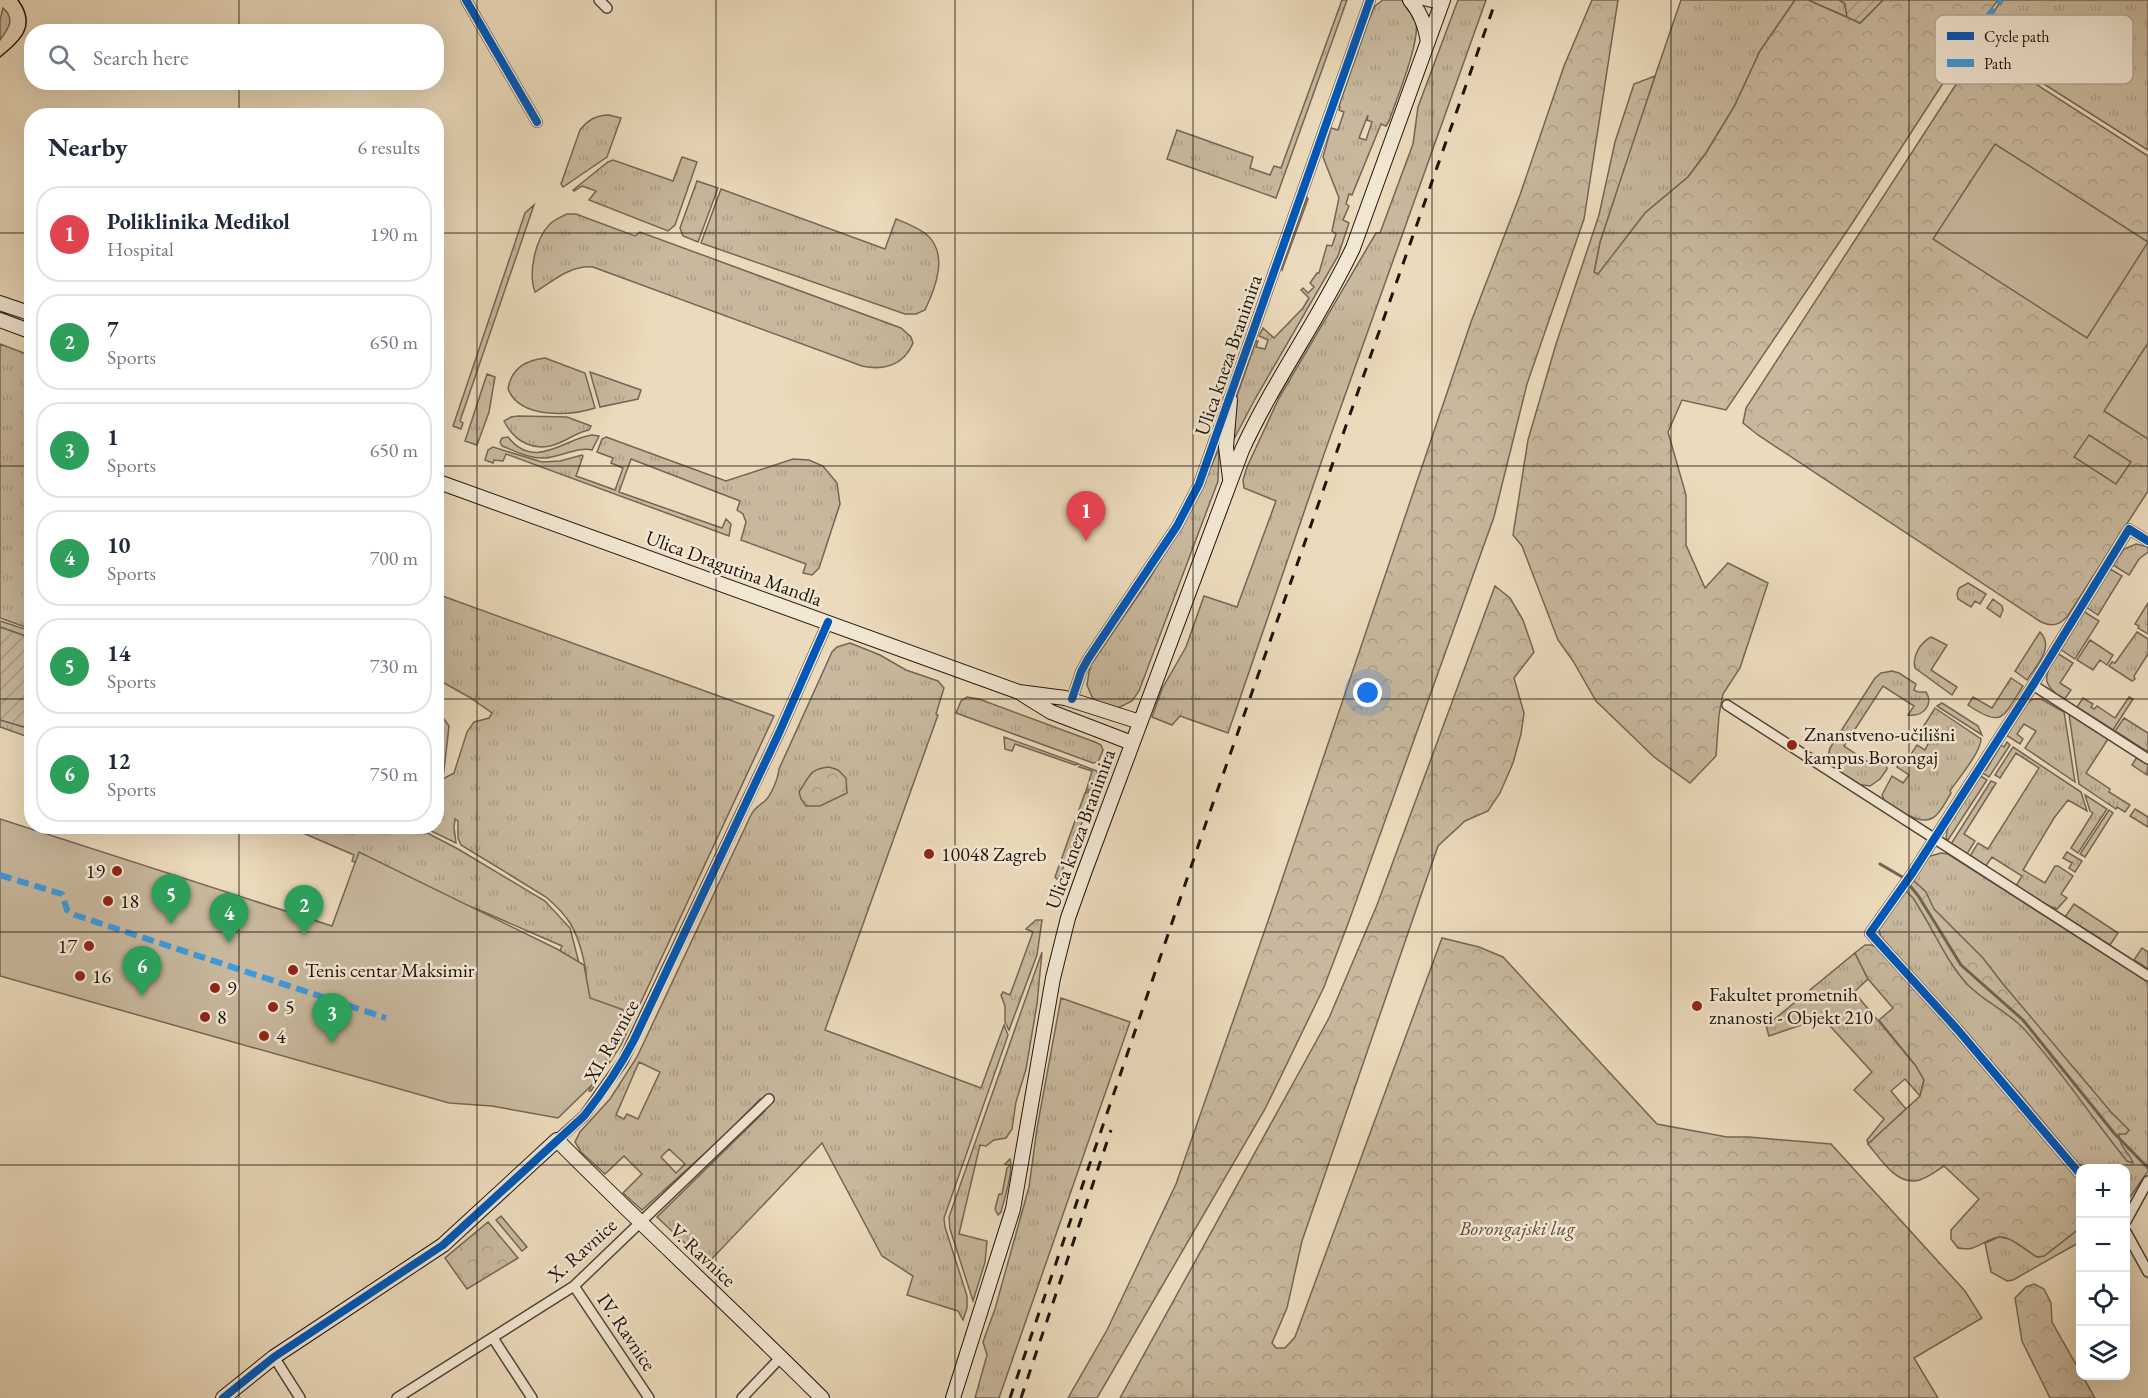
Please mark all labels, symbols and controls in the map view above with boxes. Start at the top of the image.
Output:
legend [1935,15,2133,84]
search box [24,24,444,90]
text: Cycle path [1984,26,2049,47]
icon: search [45,41,78,74]
text: Search here [93,43,188,72]
text: Path [1984,53,2012,74]
text: Nearby [48,130,128,164]
text: 6 results [357,134,420,160]
text: Poliklinika Medikol [107,207,290,236]
text: 1 [64,221,75,247]
text: 190 m [370,221,418,247]
text: Hospital [107,236,174,262]
street label: Ulica kneza Branimira [1188,271,1268,439]
text: 7 [107,315,119,344]
text: 2 [64,329,75,355]
text: 650 m [370,329,418,355]
text: Sports [107,344,156,370]
text: 1 [107,423,119,452]
text: 3 [64,437,75,463]
text: 650 m [370,437,418,463]
text: Sports [107,452,156,478]
pin: 1 [1066,492,1106,541]
street label: Ulica Dragutina Mandla [642,524,826,612]
text: 10 [107,531,130,560]
text: 4 [64,545,75,571]
text: 700 m [370,545,418,571]
text: Sports [107,560,156,586]
text: 14 [107,639,130,668]
text: 5 [64,653,75,679]
text: 730 m [370,653,418,679]
text: Sports [107,668,156,694]
your location [1353,678,1382,707]
place label: Znanstveno-učilišni kampus Borongaj [1804,721,1955,770]
marker: Znanstveno-učilišni kampus Borongaj [1785,738,1799,752]
street label: Ulica kneza Branimira [1039,745,1121,913]
text: 12 [107,747,130,776]
text: 6 [64,761,75,787]
text: 750 m [370,761,418,787]
text: Sports [107,776,156,802]
place label: 10048 Zagreb [941,841,1047,867]
marker: 10048 Zagreb [922,847,936,861]
place label: 19 [86,858,105,884]
marker: 19 [110,864,124,878]
pin: 5 [152,874,190,924]
pin: 2 [284,886,324,935]
place label: 18 [120,888,139,914]
marker: 18 [101,894,115,908]
pin: 4 [210,894,248,943]
place label: 17 [58,933,77,959]
marker: 17 [82,939,96,953]
pin: 6 [122,946,162,996]
place label: Tenis centar Maksimir [305,957,475,983]
place label: 16 [92,963,112,989]
marker: Tenis centar Maksimir [286,963,300,977]
marker: 16 [73,969,87,983]
place label: 9 [227,975,237,1001]
marker: 9 [208,981,222,995]
place label: Fakultet prometnih znanosti - Objekt 210 [1709,981,1873,1030]
place label: 5 [285,994,295,1020]
pin: 3 [312,994,352,1043]
street label: XI. Ravnice [577,995,645,1088]
marker: Fakultet prometnih znanosti - Objekt 210 [1690,999,1704,1013]
marker: 5 [266,1000,280,1014]
place label: 8 [217,1004,227,1030]
marker: 8 [198,1010,212,1024]
place label: 4 [276,1023,286,1049]
marker: 4 [257,1029,271,1043]
map controls [2076,1164,2130,1380]
button: + [2076,1164,2130,1218]
street label: X. Ravnice [541,1212,622,1289]
park label: Borongajski lug [1458,1215,1576,1241]
street label: V. Ravnice [664,1218,742,1292]
button: − [2076,1218,2130,1272]
button: locate [2076,1272,2130,1326]
street label: IV. Ravnice [591,1288,663,1376]
button: layers [2076,1326,2130,1380]

